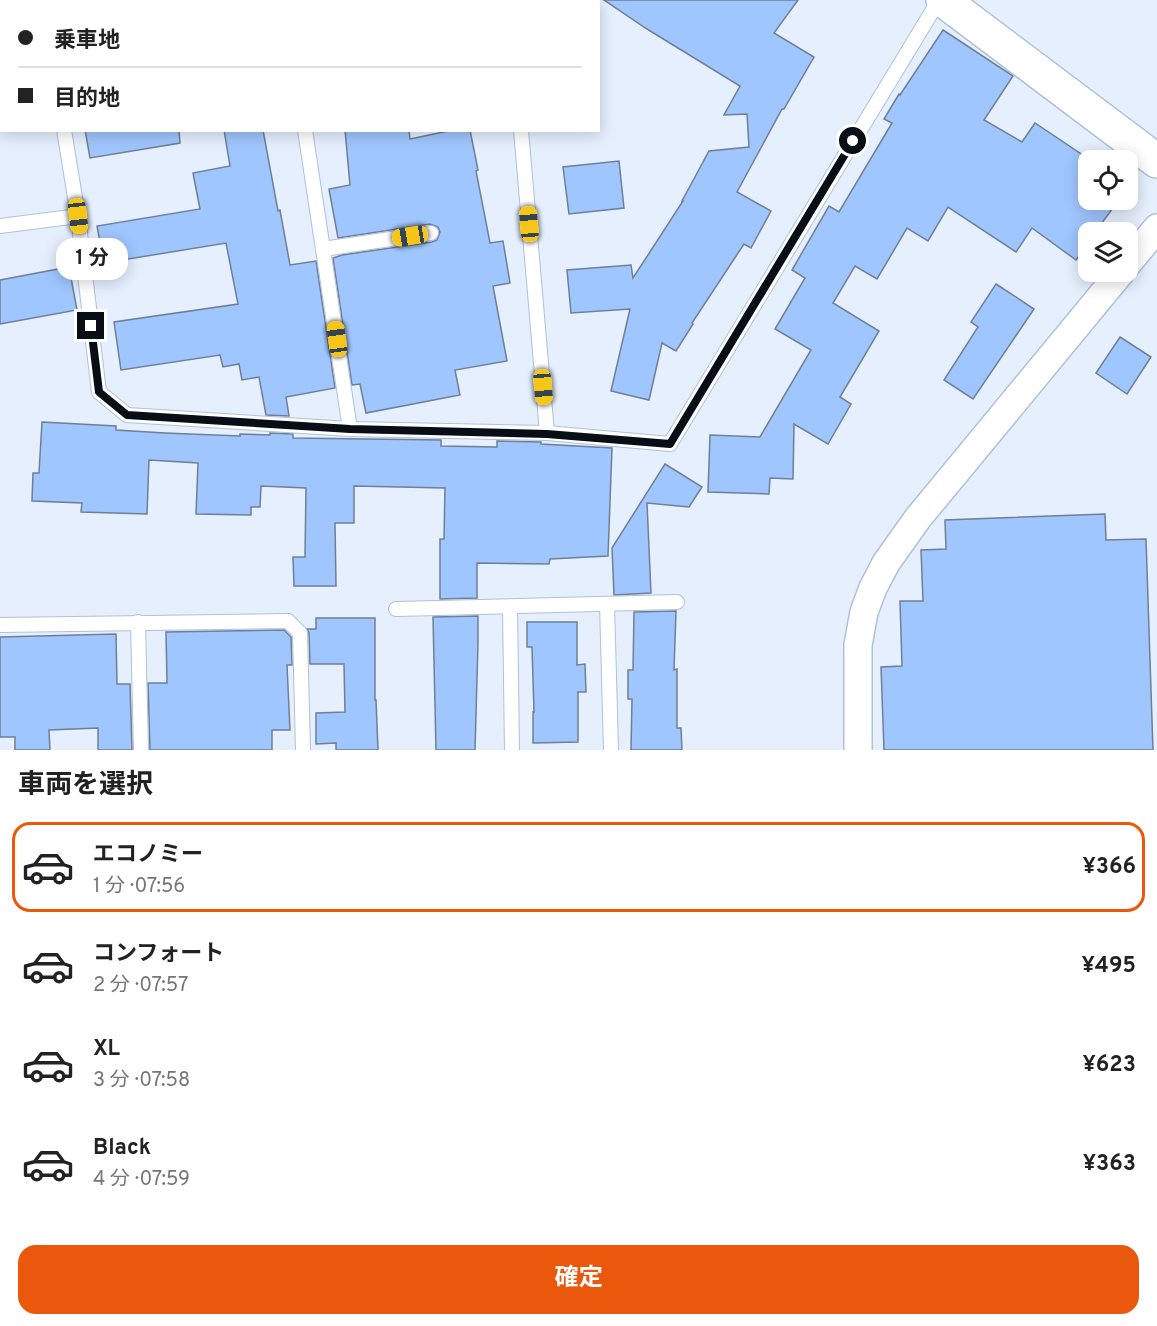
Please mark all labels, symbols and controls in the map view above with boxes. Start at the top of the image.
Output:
text: 乗車地 [54,28,120,55]
text: 目的地 [54,86,120,113]
route start [839,127,866,154]
map controls [1078,150,1138,282]
button: locate [1078,150,1138,210]
car [67,197,89,235]
car [518,205,540,243]
button: layers [1078,222,1138,282]
car [391,224,429,248]
callout: 1 分 [55,239,127,281]
text: 1 分 [76,246,109,272]
route end [77,312,104,339]
car [326,320,348,358]
car [532,368,554,406]
text: 車両を選択 [18,769,153,803]
icon: car [21,840,75,894]
text: エコノミー [93,842,203,869]
text: ¥366 [1082,854,1136,881]
text: 1 分 · 07:56 [93,874,185,900]
icon: car [21,939,75,993]
text: コンフォート [93,941,224,968]
text: ¥495 [1082,953,1136,980]
text: 2 分 · 07:57 [93,973,188,999]
text: XL [93,1036,120,1063]
icon: car [21,1038,75,1092]
text: ¥623 [1082,1052,1136,1079]
text: 3 分 · 07:58 [93,1068,190,1094]
text: Black [93,1135,151,1162]
icon: car [21,1137,75,1191]
text: ¥363 [1083,1151,1136,1178]
text: 4 分 · 07:59 [93,1167,190,1193]
button: 確定 [18,1245,1139,1314]

